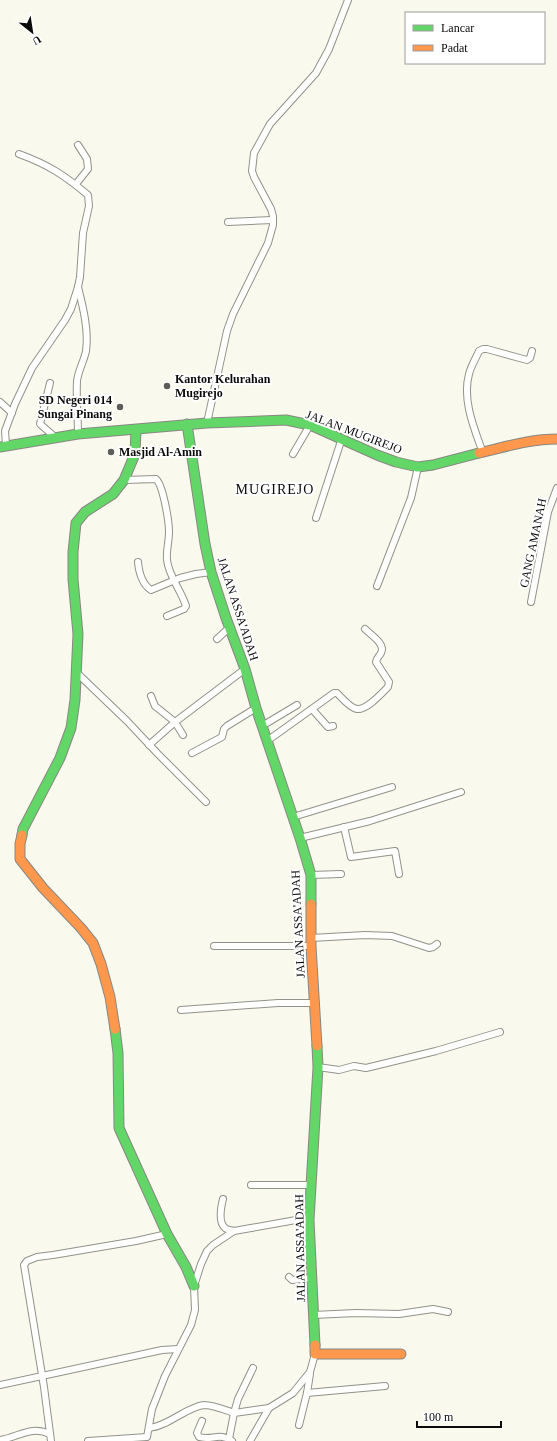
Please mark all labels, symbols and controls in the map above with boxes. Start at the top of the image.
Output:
north arrow [12,12,52,52]
legend [405,12,545,64]
text: Lancar [441,21,474,35]
text: U [31,33,43,48]
text: Padat [441,41,468,55]
place label: Kantor Kelurahan Mugirejo [175,372,271,400]
marker: Kantor Kelurahan Mugirejo [162,381,172,391]
place label: SD Negeri 014 Sungai Pinang [38,393,112,421]
marker: SD Negeri 014 Sungai Pinang [115,402,125,412]
street label: JALAN MUGIREJO [304,407,404,457]
place label: Masjid Al-Amin [119,445,202,459]
marker: Masjid Al-Amin [106,447,116,457]
district label: MUGIREJO [236,482,314,497]
street label: GANG AMANAH [517,497,549,589]
street label: JALAN ASSA'ADAH [215,556,261,663]
street label: JALAN ASSA'ADAH [288,869,308,978]
street label: JALAN ASSA'ADAH [292,1194,308,1302]
scale bar [417,1403,501,1429]
text: 100 m [423,1410,454,1424]

